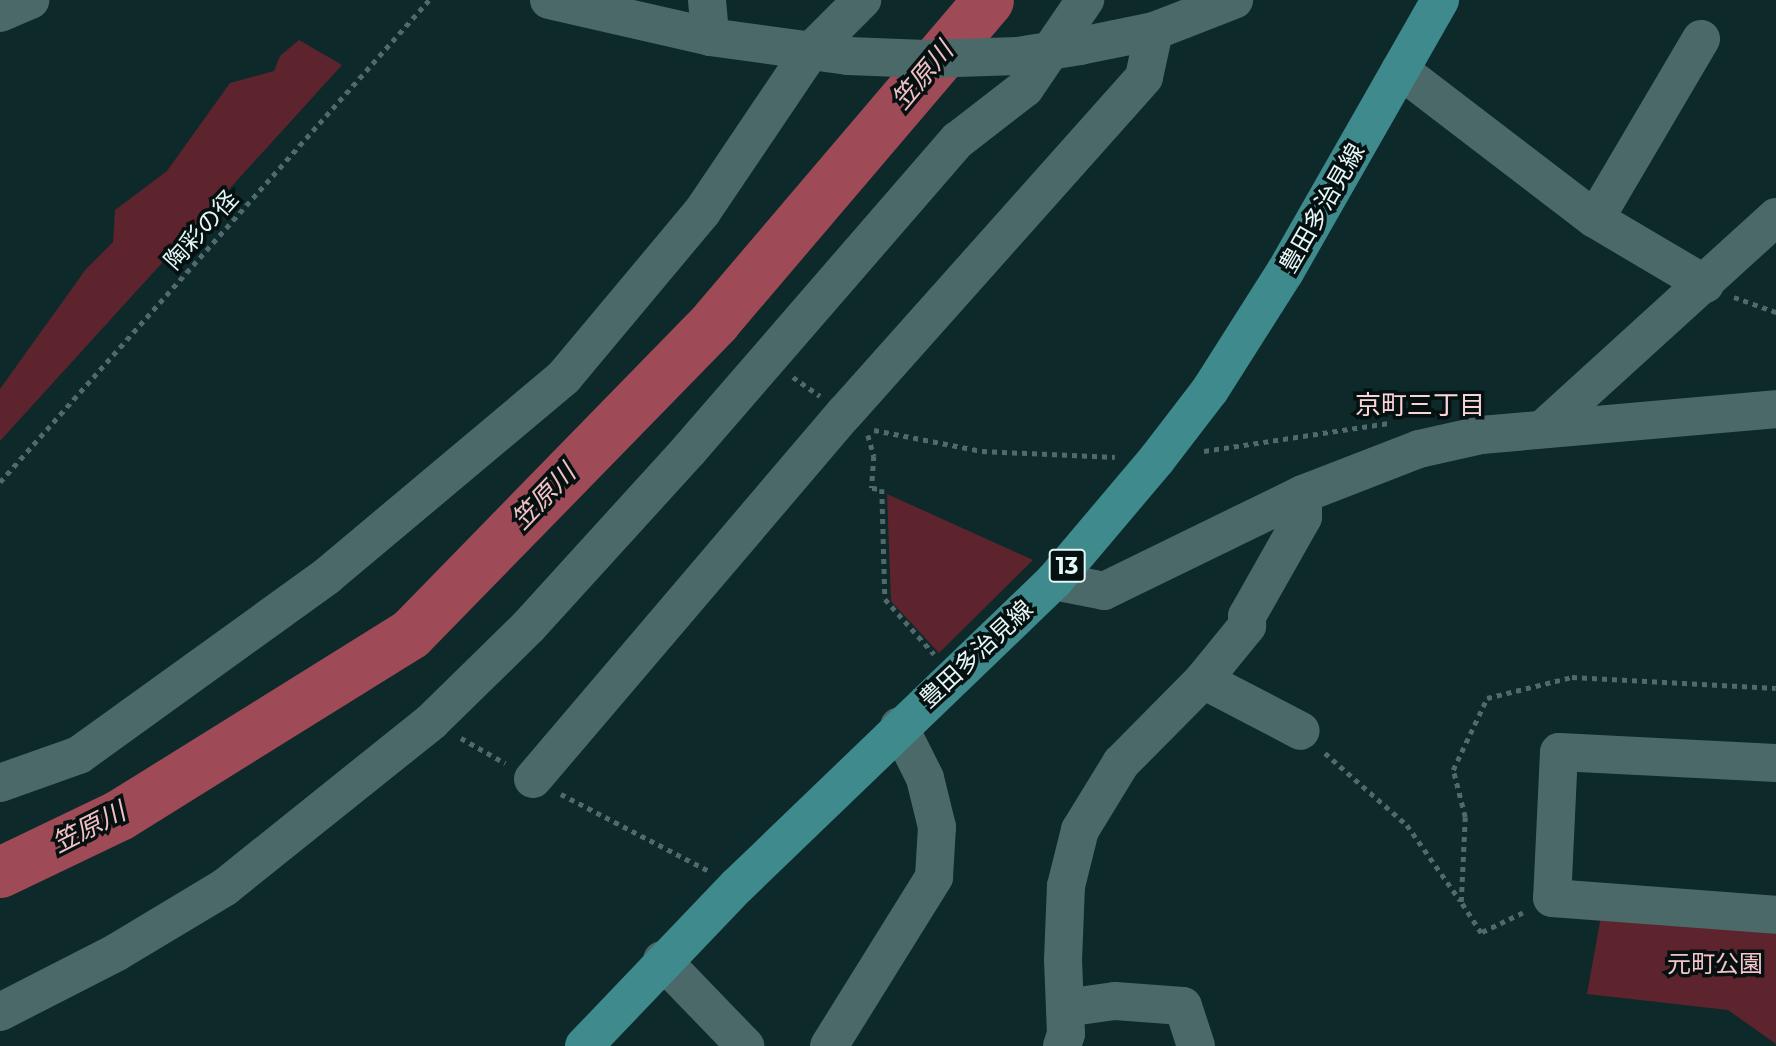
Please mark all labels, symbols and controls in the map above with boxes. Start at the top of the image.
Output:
water label: 笠原川 [886,36,960,116]
street label: 豊田多治見線 [1274,138,1370,278]
street label: 陶彩の径 [158,185,244,275]
district label: 京町三丁目 [1355,390,1485,422]
water label: 笠原川 [506,458,582,536]
road number: 13 [1048,546,1086,586]
street label: 豊田多治見線 [914,594,1038,714]
water label: 笠原川 [47,796,131,860]
park label: 元町公園 [1667,950,1763,978]

